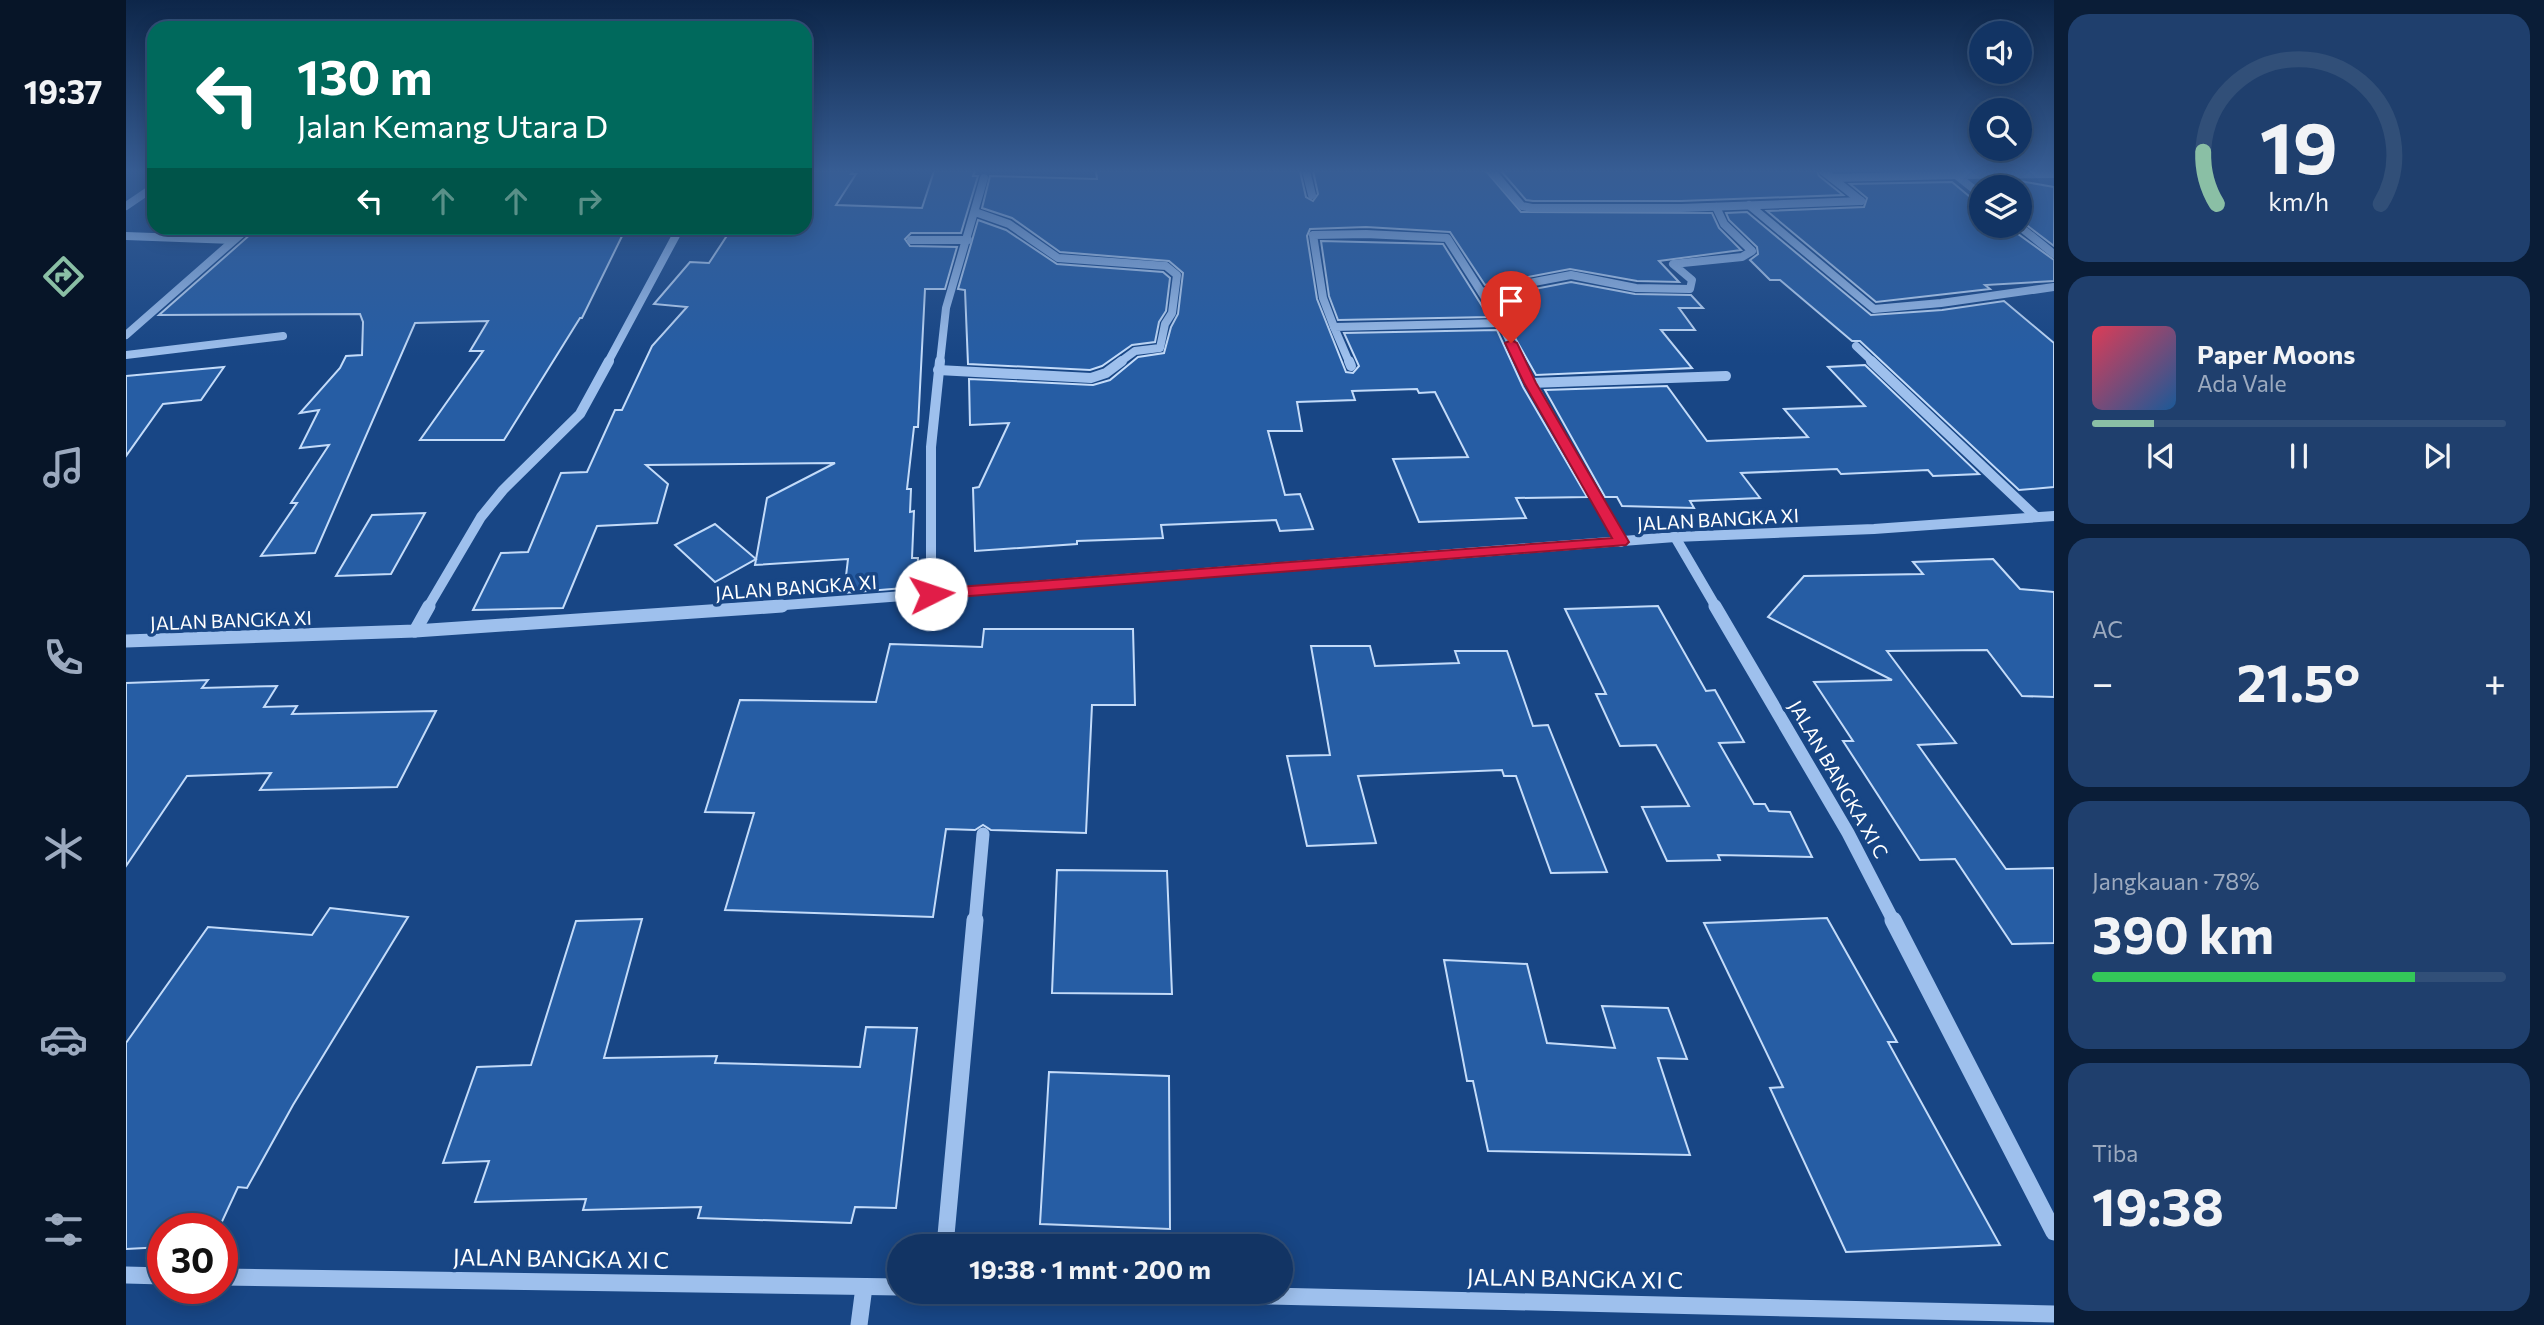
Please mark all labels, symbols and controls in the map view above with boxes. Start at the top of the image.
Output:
map controls [1969,21,2032,238]
button: sound [1969,21,2032,84]
text: 130 m [297,45,432,105]
icon: left [182,49,273,140]
text: 19:37 [24,71,102,111]
button: search [1969,98,2032,161]
text: 19 [2260,100,2338,189]
text: Jalan Kemang Utara D [297,105,608,145]
button: layers [1969,175,2032,238]
icon: left [351,182,389,220]
icon: ahead [424,182,462,220]
icon: ahead [497,182,535,220]
icon: right [570,182,608,220]
text: km/h [2269,186,2329,216]
icon: directions [39,252,88,301]
pin [1481,271,1541,343]
icon: arrive [1492,282,1530,320]
text: Paper Moons [2197,338,2355,369]
text: Ada Vale [2197,369,2287,397]
icon: previous [2142,437,2180,475]
icon: pause [2280,437,2318,475]
icon: next [2418,437,2456,475]
icon: music [39,443,88,492]
street label: JALAN BANGKA XI [1637,503,1799,535]
position arrow [894,557,968,631]
street label: JALAN BANGKA XI [714,570,878,604]
street label: JALAN BANGKA XI [150,606,312,634]
text: AC [2092,615,2123,643]
icon: phone [39,633,88,682]
text: 21.5° [2237,649,2360,713]
text: − [2092,658,2114,705]
text: + [2484,658,2506,705]
street label: JALAN BANGKA XI C [1784,696,1894,862]
icon: climate [39,824,88,873]
text: Jangkauan · 78% [2092,867,2259,895]
text: 390 km [2092,901,2274,965]
icon: car [39,1015,88,1064]
text: Tiba [2092,1139,2138,1167]
text: 19:38 [2092,1173,2224,1237]
icon: filters [39,1205,88,1254]
speed limit sign: 30 [147,1213,238,1304]
street label: JALAN BANGKA XI C [453,1242,669,1274]
text: 19:38 · 1 mnt · 200 m [969,1253,1211,1284]
street label: JALAN BANGKA XI C [1467,1262,1683,1294]

